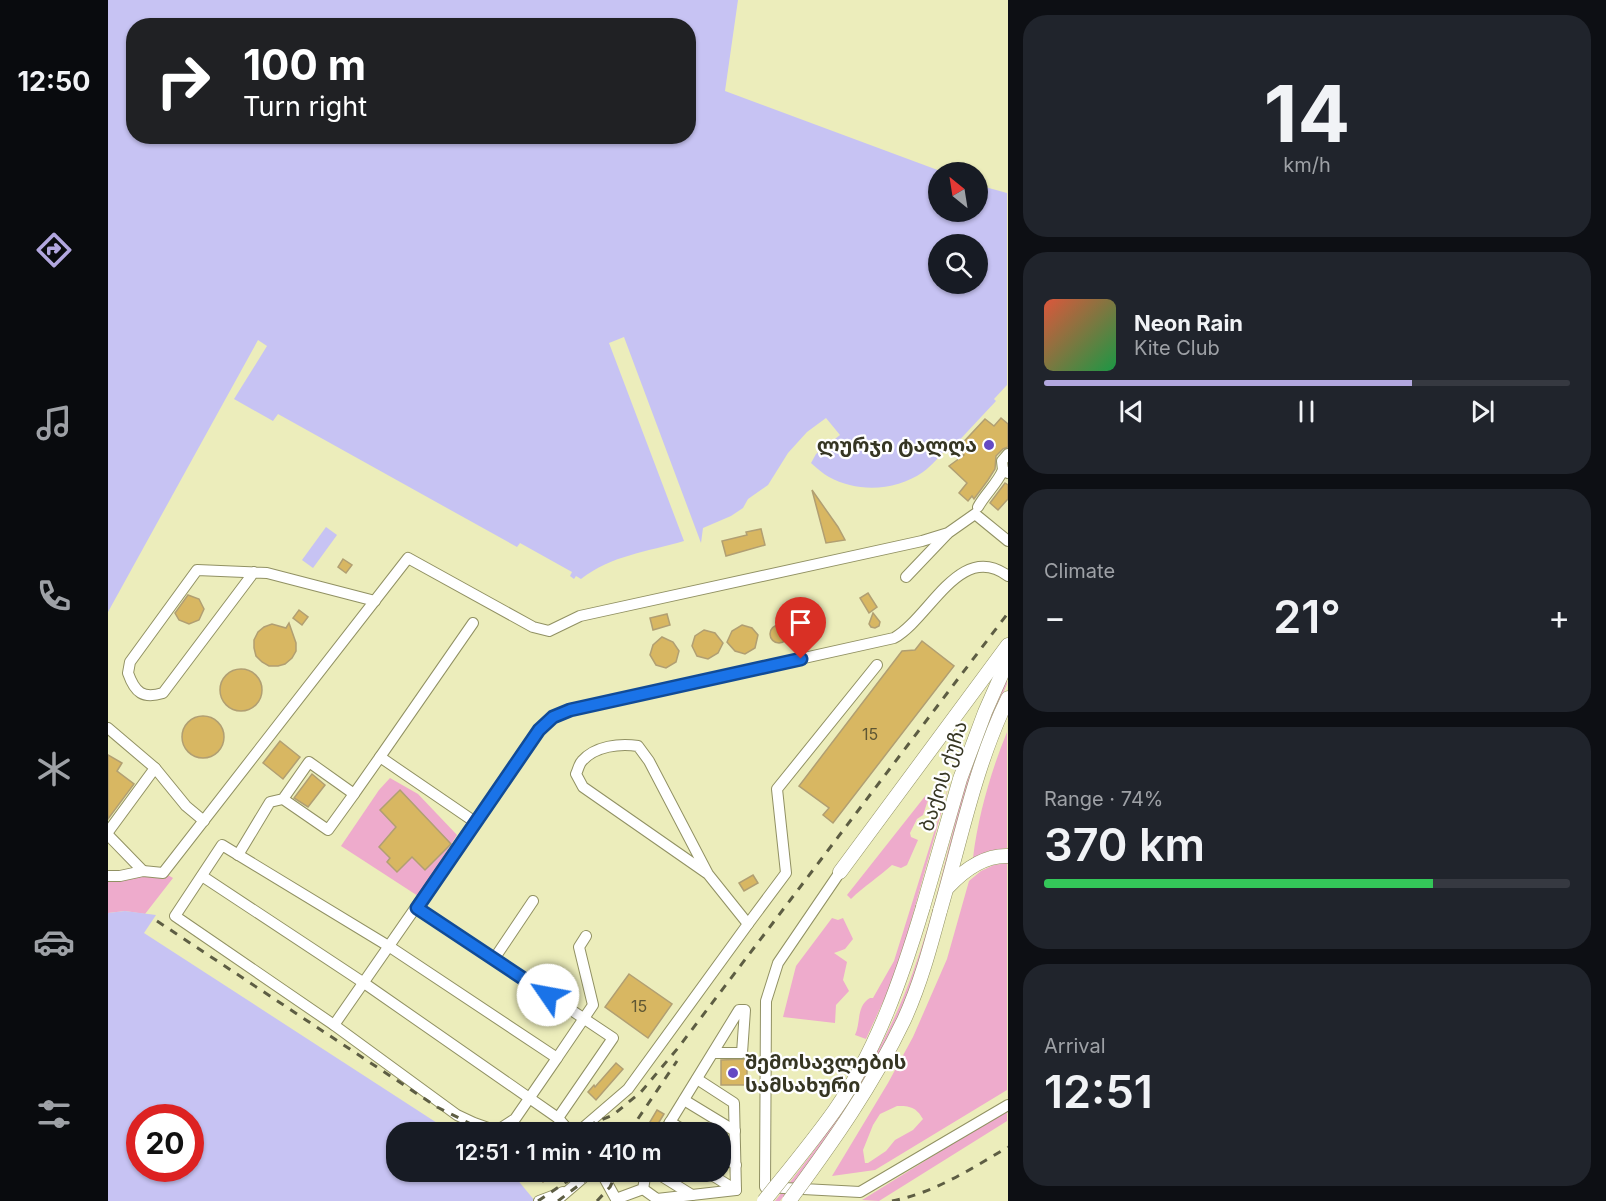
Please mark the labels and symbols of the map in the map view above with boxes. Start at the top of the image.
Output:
north arrow [928,162,988,222]
place label: ლურჯი ტალღა [817,433,977,458]
marker: ლურჯი ტალღა [982,438,996,452]
pin [775,597,826,659]
street label: ბაქოს ქუჩა [914,718,972,834]
house number: 15 [862,724,878,744]
position arrow [516,963,580,1027]
house number: 15 [631,996,647,1016]
place label: შემოსავლების სამსახური [745,1050,906,1097]
marker: შემოსავლების სამსახური [726,1066,740,1080]
speed limit sign: 20 [126,1104,204,1182]

